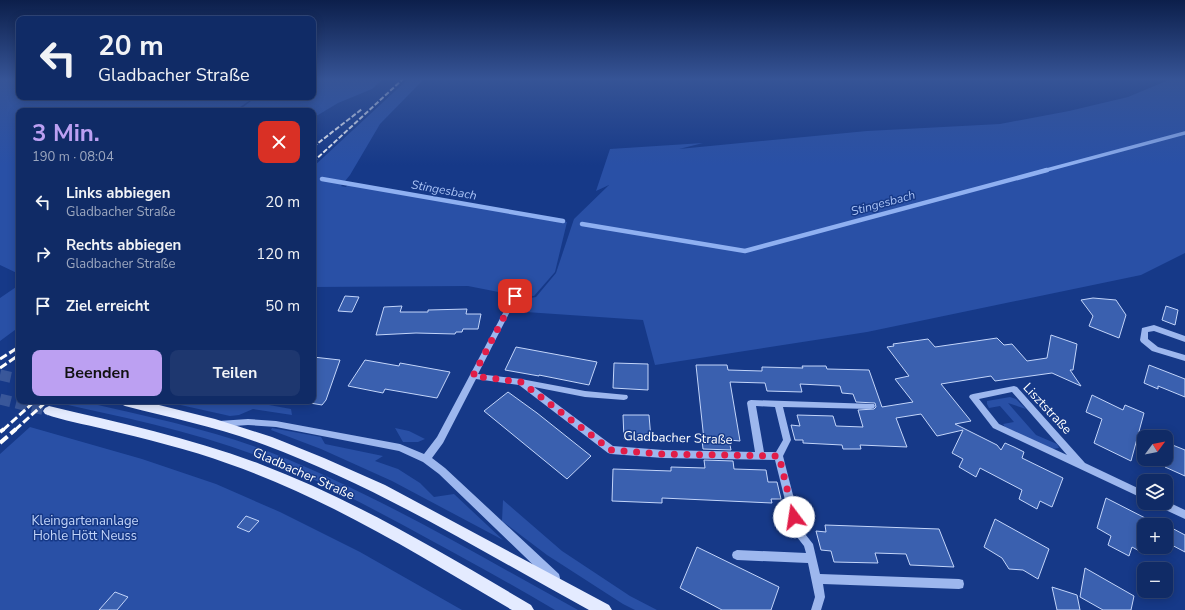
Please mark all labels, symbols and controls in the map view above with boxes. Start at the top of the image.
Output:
text: 20 m [98,27,164,65]
icon: left [32,32,84,84]
text: Gladbacher Straße [98,63,250,87]
text: 3 Min. [32,117,100,149]
button: close [258,121,300,163]
text: 190 m · 08:04 [32,148,114,166]
water label: Stingesbach [410,176,478,204]
text: Links abbiegen [66,183,170,203]
water label: Stingesbach [849,187,917,219]
icon: left [32,191,54,213]
text: 20 m [265,192,300,212]
text: Gladbacher Straße [66,203,175,221]
text: Rechts abbiegen [66,235,181,255]
icon: right [32,243,54,265]
text: 120 m [256,244,300,264]
text: Gladbacher Straße [66,255,175,273]
pin [498,279,532,313]
icon: arrive [504,285,526,307]
icon: arrive [32,295,54,317]
text: Ziel erreicht [66,296,149,316]
text: 50 m [265,296,300,316]
button: Beenden [32,350,162,396]
button: Teilen [170,350,300,396]
street label: Lisztstraße [1019,379,1076,438]
street label: Gladbacher Straße [623,427,733,449]
north arrow [1137,430,1173,466]
map controls [1137,430,1173,598]
street label: Gladbacher Straße [250,443,357,504]
button: layers [1137,474,1173,510]
position arrow [773,496,815,538]
park label: Kleingartenanlage Hohle Hött Neuss [31,512,139,545]
button: + [1137,518,1173,554]
button: − [1137,562,1173,598]

